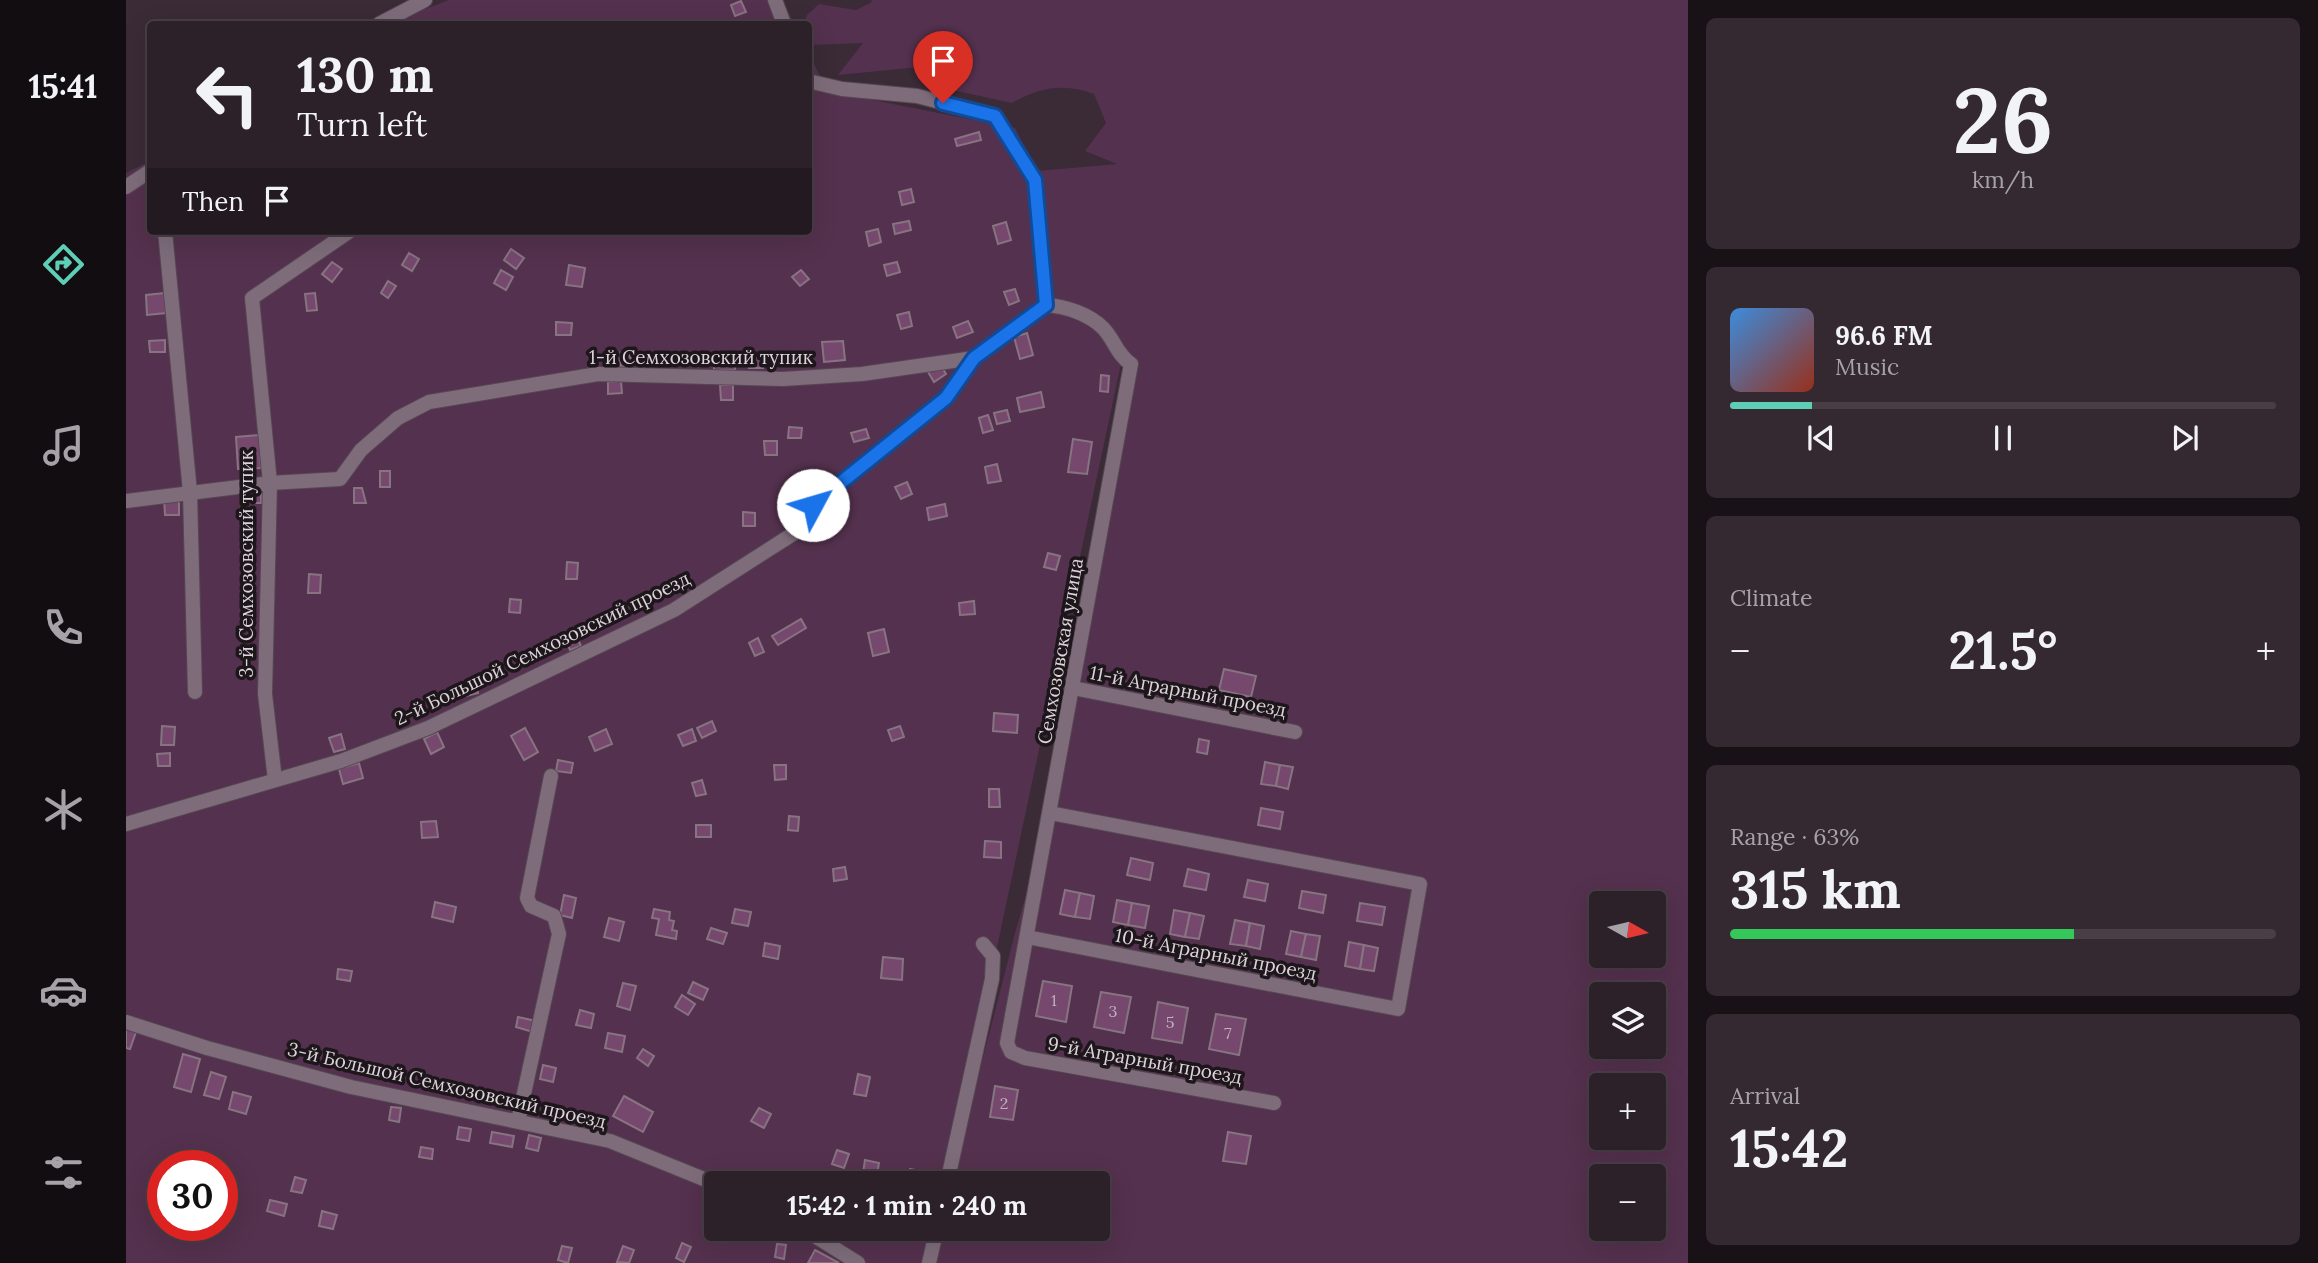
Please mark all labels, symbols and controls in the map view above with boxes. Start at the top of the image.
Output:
pin [913,31,973,103]
icon: arrive [924,42,962,80]
text: 130 m [297,43,433,105]
icon: left [182,49,273,140]
text: 26 [1953,61,2053,178]
text: 15:41 [29,66,97,107]
text: Turn left [297,104,427,145]
text: km/h [1972,165,2034,194]
icon: arrive [258,182,296,220]
text: Then [182,185,244,218]
icon: directions [39,240,88,289]
text: 96.6 FM [1835,319,1933,352]
street label: 1-й Семхозовский тупик [589,345,814,369]
text: Music [1835,352,1899,381]
icon: previous [1802,419,1840,457]
icon: pause [1984,419,2022,457]
icon: next [2166,419,2204,457]
icon: music [39,421,88,470]
street label: 3-й Семхозовский тупик [234,449,258,678]
position arrow [776,468,850,542]
street label: Семхозовская улица [1032,556,1088,746]
street label: 2-й Большой Семхозовский проезд [390,566,694,730]
text: Climate [1730,583,1812,612]
icon: phone [39,603,88,652]
text: 21.5° [1949,617,2057,683]
text: − [1730,627,1750,675]
text: + [2256,627,2276,675]
street label: 11-й Аграрный проезд [1088,660,1288,722]
icon: climate [39,785,88,834]
text: Range · 63% [1730,822,1859,851]
text: 315 km [1730,856,1901,922]
north arrow [1589,891,1666,968]
map controls [1589,891,1666,1241]
street label: 10-й Аграрный проезд [1113,923,1319,985]
icon: car [39,966,88,1015]
button: layers [1589,982,1666,1059]
house number: 1 [1051,990,1057,1010]
house number: 3 [1109,1001,1118,1021]
house number: 5 [1166,1012,1174,1032]
house number: 7 [1224,1023,1232,1043]
street label: 9-й Аграрный проезд [1046,1031,1244,1089]
street label: 3-й Большой Семхозовский проезд [285,1037,609,1133]
button: + [1589,1073,1666,1150]
text: Arrival [1730,1081,1800,1110]
house number: 2 [1000,1093,1008,1113]
text: 15:42 [1730,1115,1848,1181]
icon: filters [39,1148,88,1197]
speed limit sign: 30 [147,1150,238,1241]
button: − [1589,1164,1666,1241]
text: 15:42 · 1 min · 240 m [787,1189,1027,1222]

